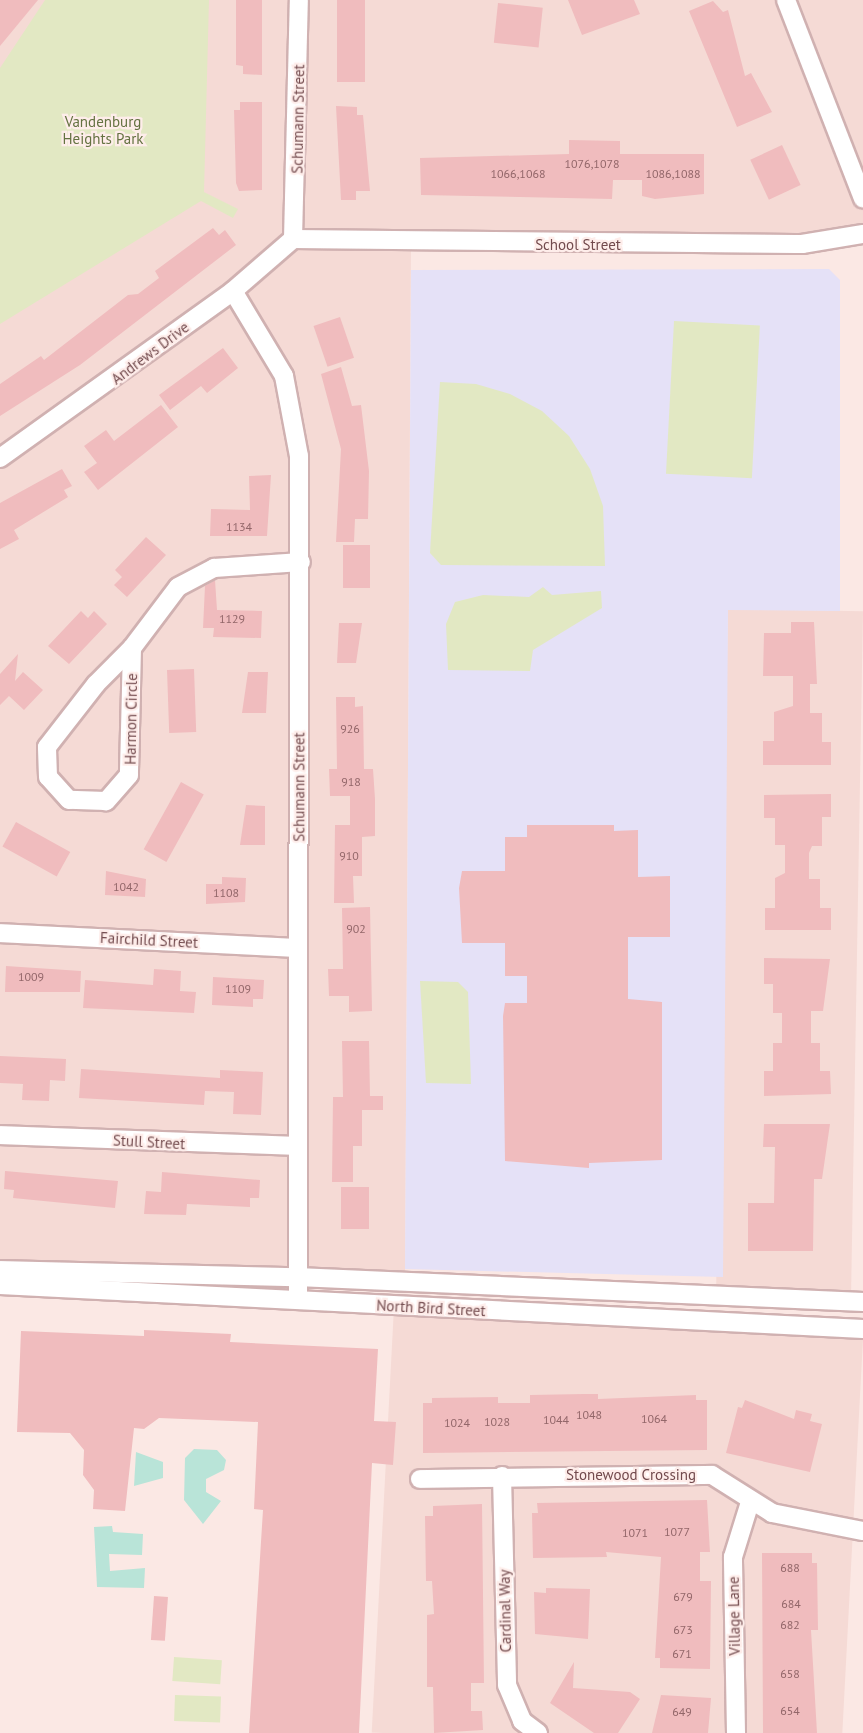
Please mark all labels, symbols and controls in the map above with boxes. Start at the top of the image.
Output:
street label: Schumann Street [288,64,308,174]
park label: Vandenburg Heights Park [63,112,143,147]
house number: 1076,1078 [564,157,620,171]
house number: 1066,1068 [490,167,546,181]
house number: 1086,1088 [645,167,701,181]
street label: School Street [535,236,621,254]
street label: Andrews Drive [108,318,192,388]
house number: 1134 [226,520,252,534]
house number: 1129 [219,612,245,626]
street label: Harmon Circle [121,673,141,765]
house number: 926 [340,722,360,736]
street label: Schumann Street [290,732,308,842]
house number: 918 [341,775,361,789]
house number: 910 [339,849,359,863]
house number: 1042 [113,880,139,894]
house number: 1108 [213,886,239,900]
house number: 902 [346,922,366,936]
street label: Fairchild Street [100,928,198,952]
house number: 1009 [18,970,44,984]
house number: 1109 [225,982,251,996]
street label: Stull Street [112,1131,186,1153]
street label: North Bird Street [376,1296,486,1320]
house number: 1048 [576,1408,602,1422]
house number: 1064 [641,1412,667,1426]
house number: 1044 [543,1413,569,1427]
house number: 1028 [484,1415,510,1429]
house number: 1024 [444,1416,470,1430]
street label: Stonewood Crossing [566,1466,696,1484]
house number: 1077 [664,1525,690,1539]
house number: 1071 [622,1526,648,1540]
house number: 688 [780,1561,800,1575]
street label: Cardinal Way [495,1569,515,1653]
street label: Village Lane [724,1576,744,1656]
house number: 679 [673,1590,693,1604]
house number: 684 [781,1597,801,1611]
house number: 682 [780,1618,800,1632]
house number: 673 [673,1623,693,1637]
house number: 671 [672,1647,692,1661]
house number: 658 [780,1667,800,1681]
house number: 654 [780,1704,800,1718]
house number: 649 [672,1705,692,1719]

